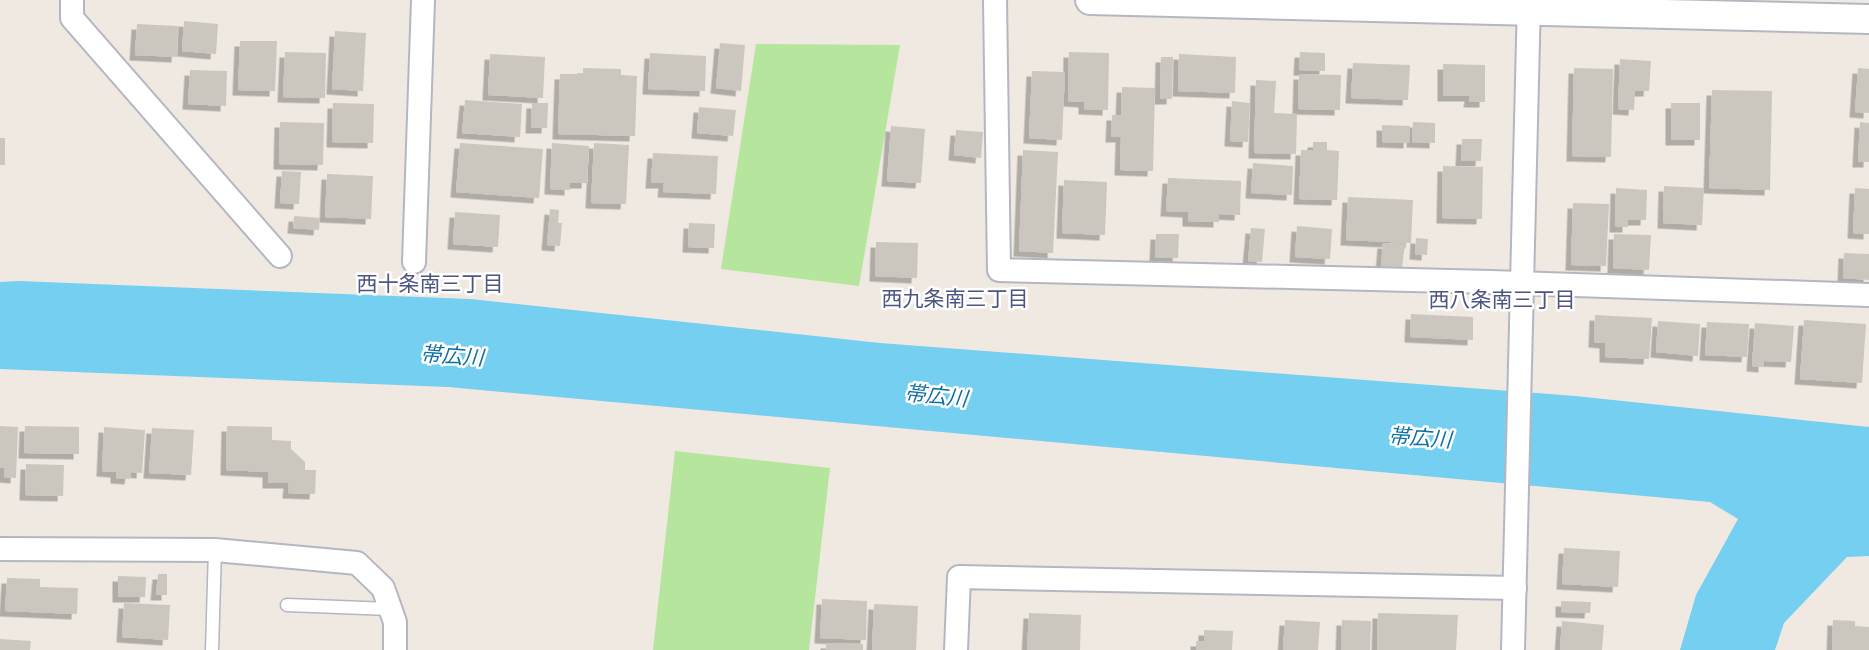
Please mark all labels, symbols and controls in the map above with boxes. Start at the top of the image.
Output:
district label: 西十条南三丁目 [357,271,504,297]
district label: 西九条南三丁目 [882,286,1029,312]
district label: 西八条南三丁目 [1429,287,1576,313]
water label: 帯広川 [420,341,486,371]
water label: 帯広川 [903,380,971,412]
water label: 帯広川 [1388,423,1454,453]

